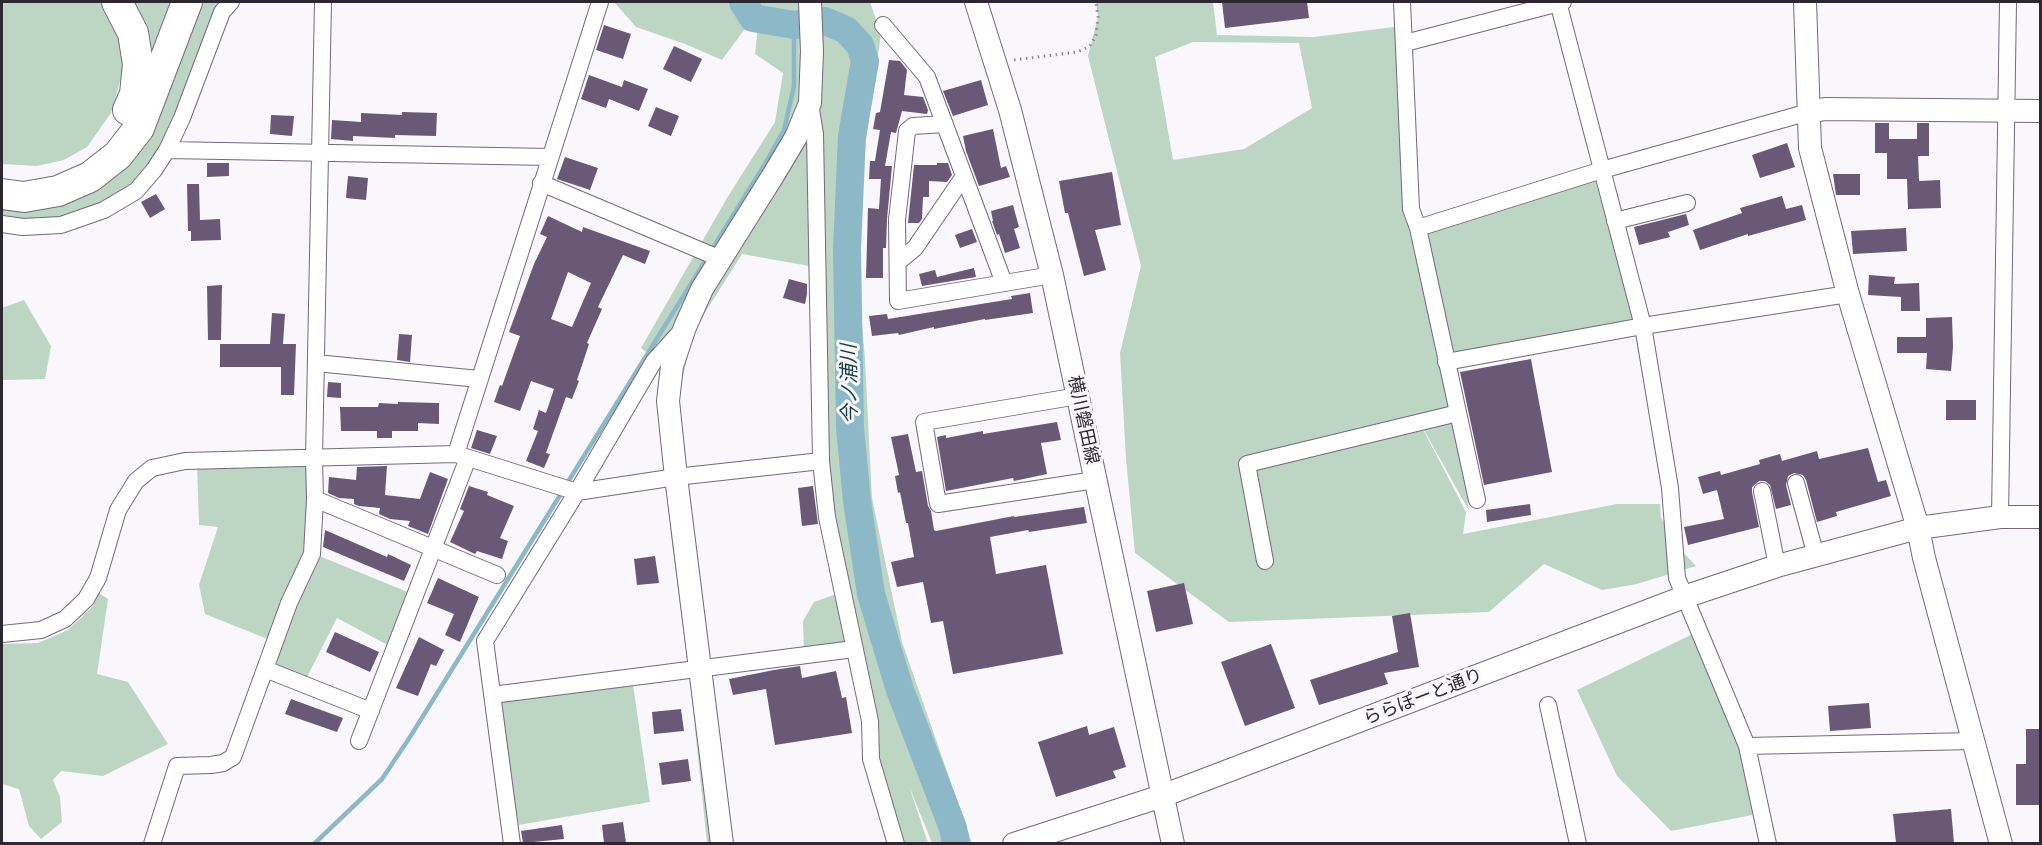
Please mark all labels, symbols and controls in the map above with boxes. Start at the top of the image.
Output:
water label: 今ノ浦川 [837,344,863,424]
street label: 横川磐田線 [1063,374,1103,466]
street label: ららぽーと通り [1360,664,1486,730]

